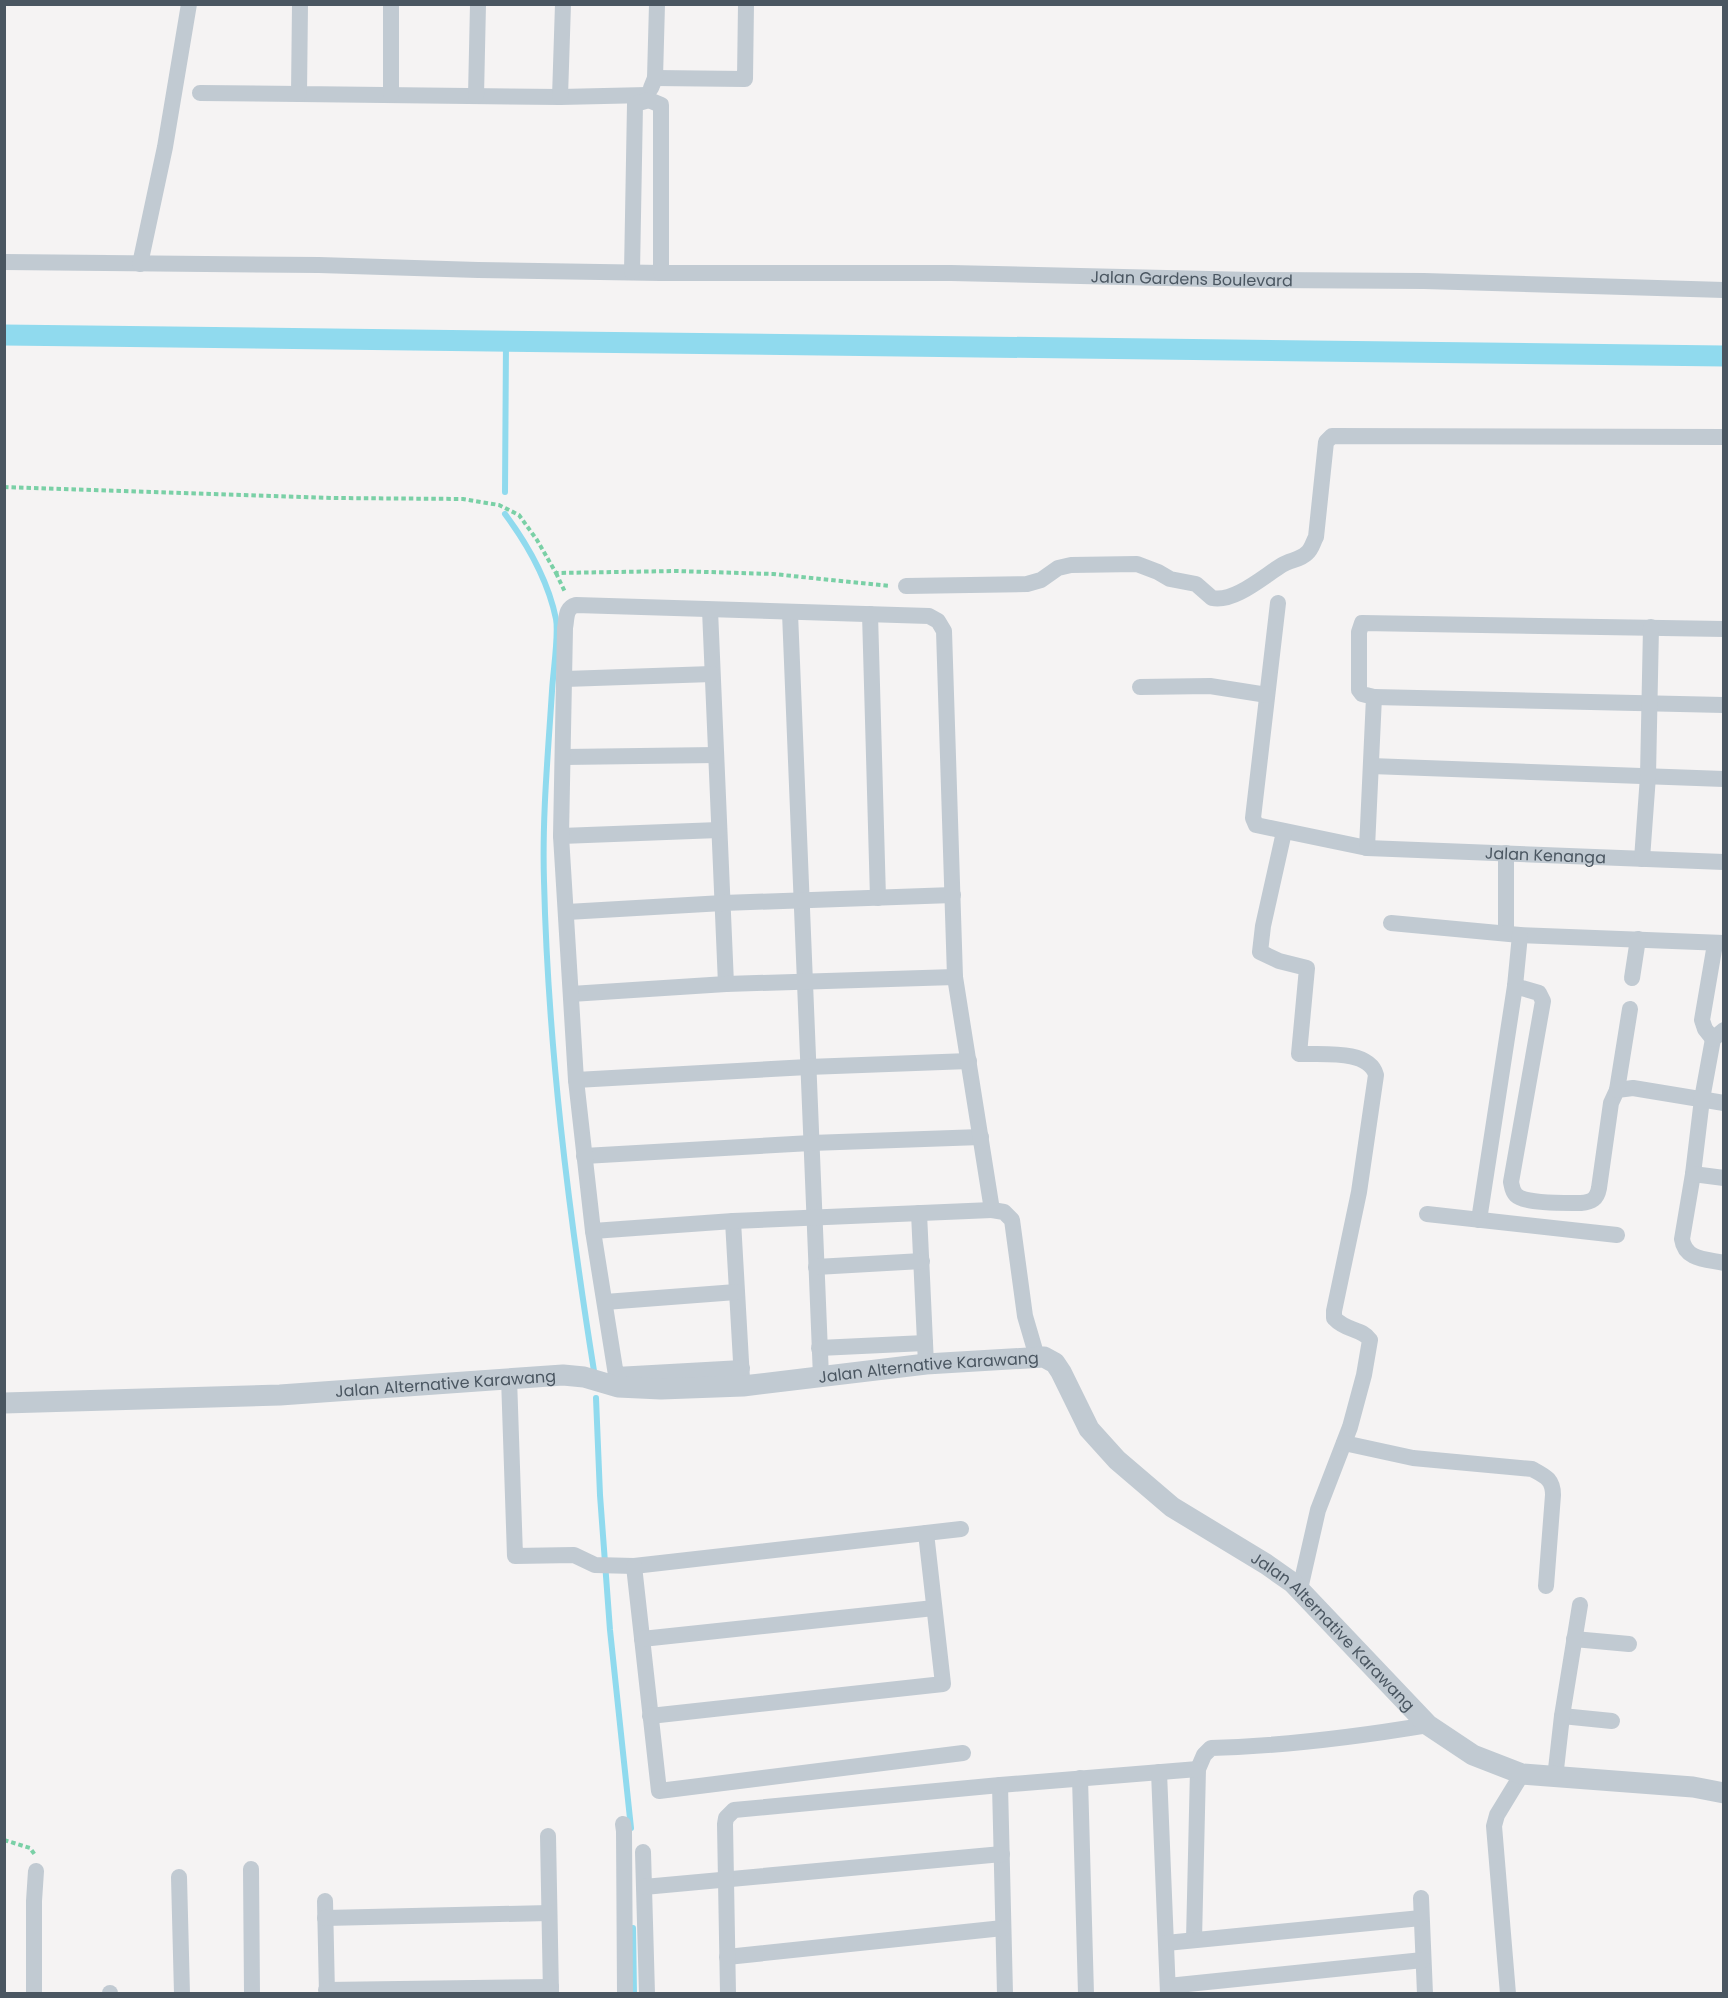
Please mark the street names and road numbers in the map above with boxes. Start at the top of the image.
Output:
street label: Jalan Gardens Boulevard [1090,265,1293,292]
street label: Jalan Kenanga [1484,841,1606,869]
street label: Jalan Alternative Karawang [817,1346,1039,1388]
street label: Jalan Alternative Karawang [334,1364,557,1403]
street label: Jalan Alternative Karawang [1247,1546,1420,1716]

